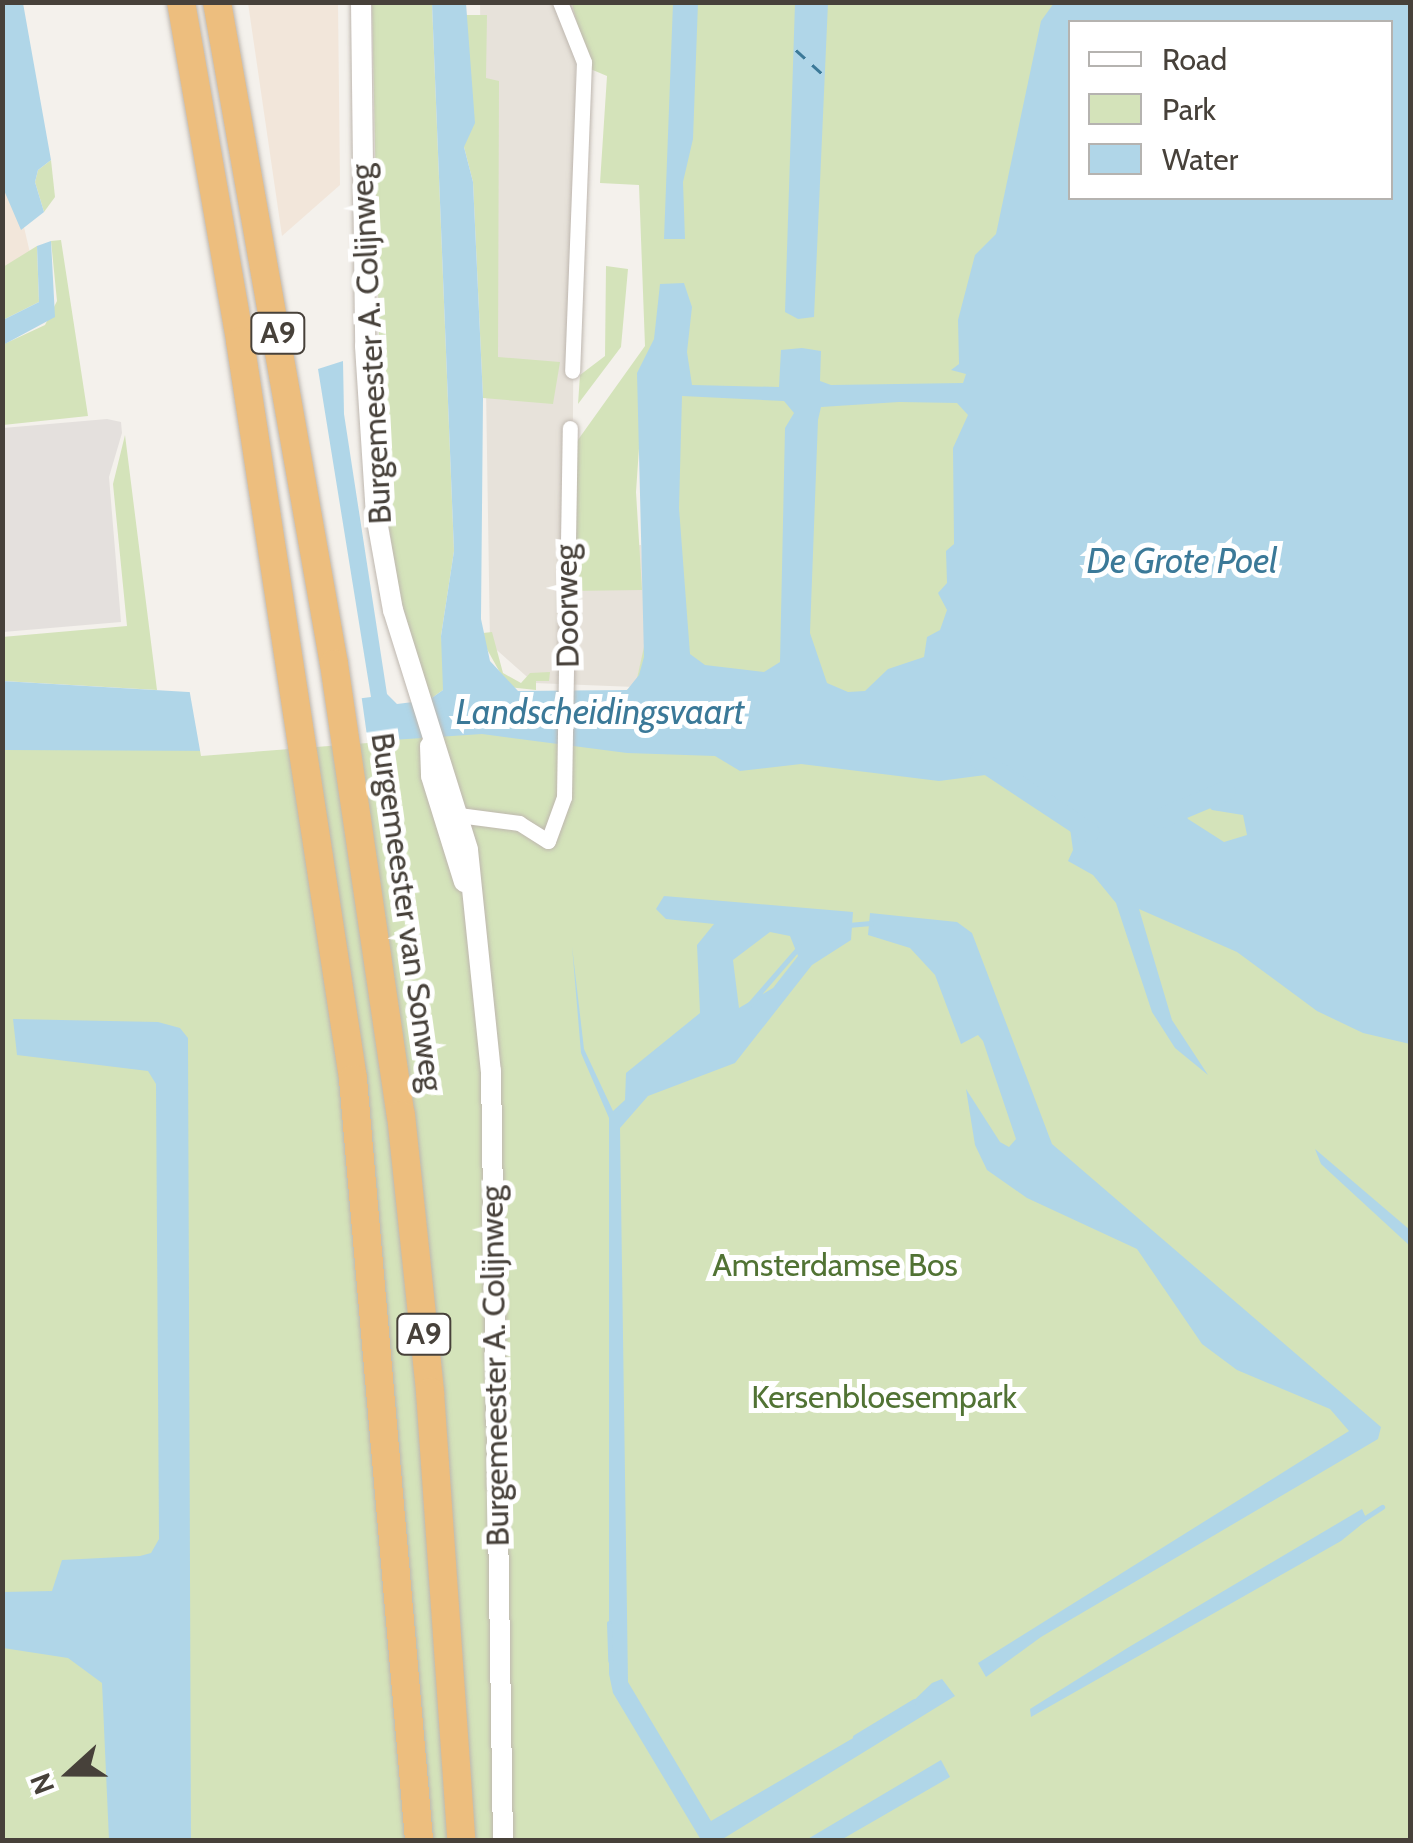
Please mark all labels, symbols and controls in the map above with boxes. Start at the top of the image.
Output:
legend [1068,20,1393,200]
text: Road [1162,41,1227,78]
text: Park [1162,91,1216,128]
text: Water [1162,141,1238,178]
street label: Burgemeester A. Colijnweg [342,163,400,525]
road number: A9 [248,308,308,358]
water label: De Grote Poel [1087,540,1277,582]
street label: Doorweg [547,544,587,668]
water label: Landscheidingsvaart [456,691,744,733]
street label: Burgemeester van Sonweg [363,730,451,1094]
street label: Burgemeester A. Colijnweg [473,1185,517,1547]
park label: Amsterdamse Bos [712,1246,958,1284]
road number: A9 [394,1309,454,1359]
park label: Kersenbloesempark [751,1378,1017,1416]
north arrow [20,1723,120,1823]
text: N [23,1768,61,1799]

